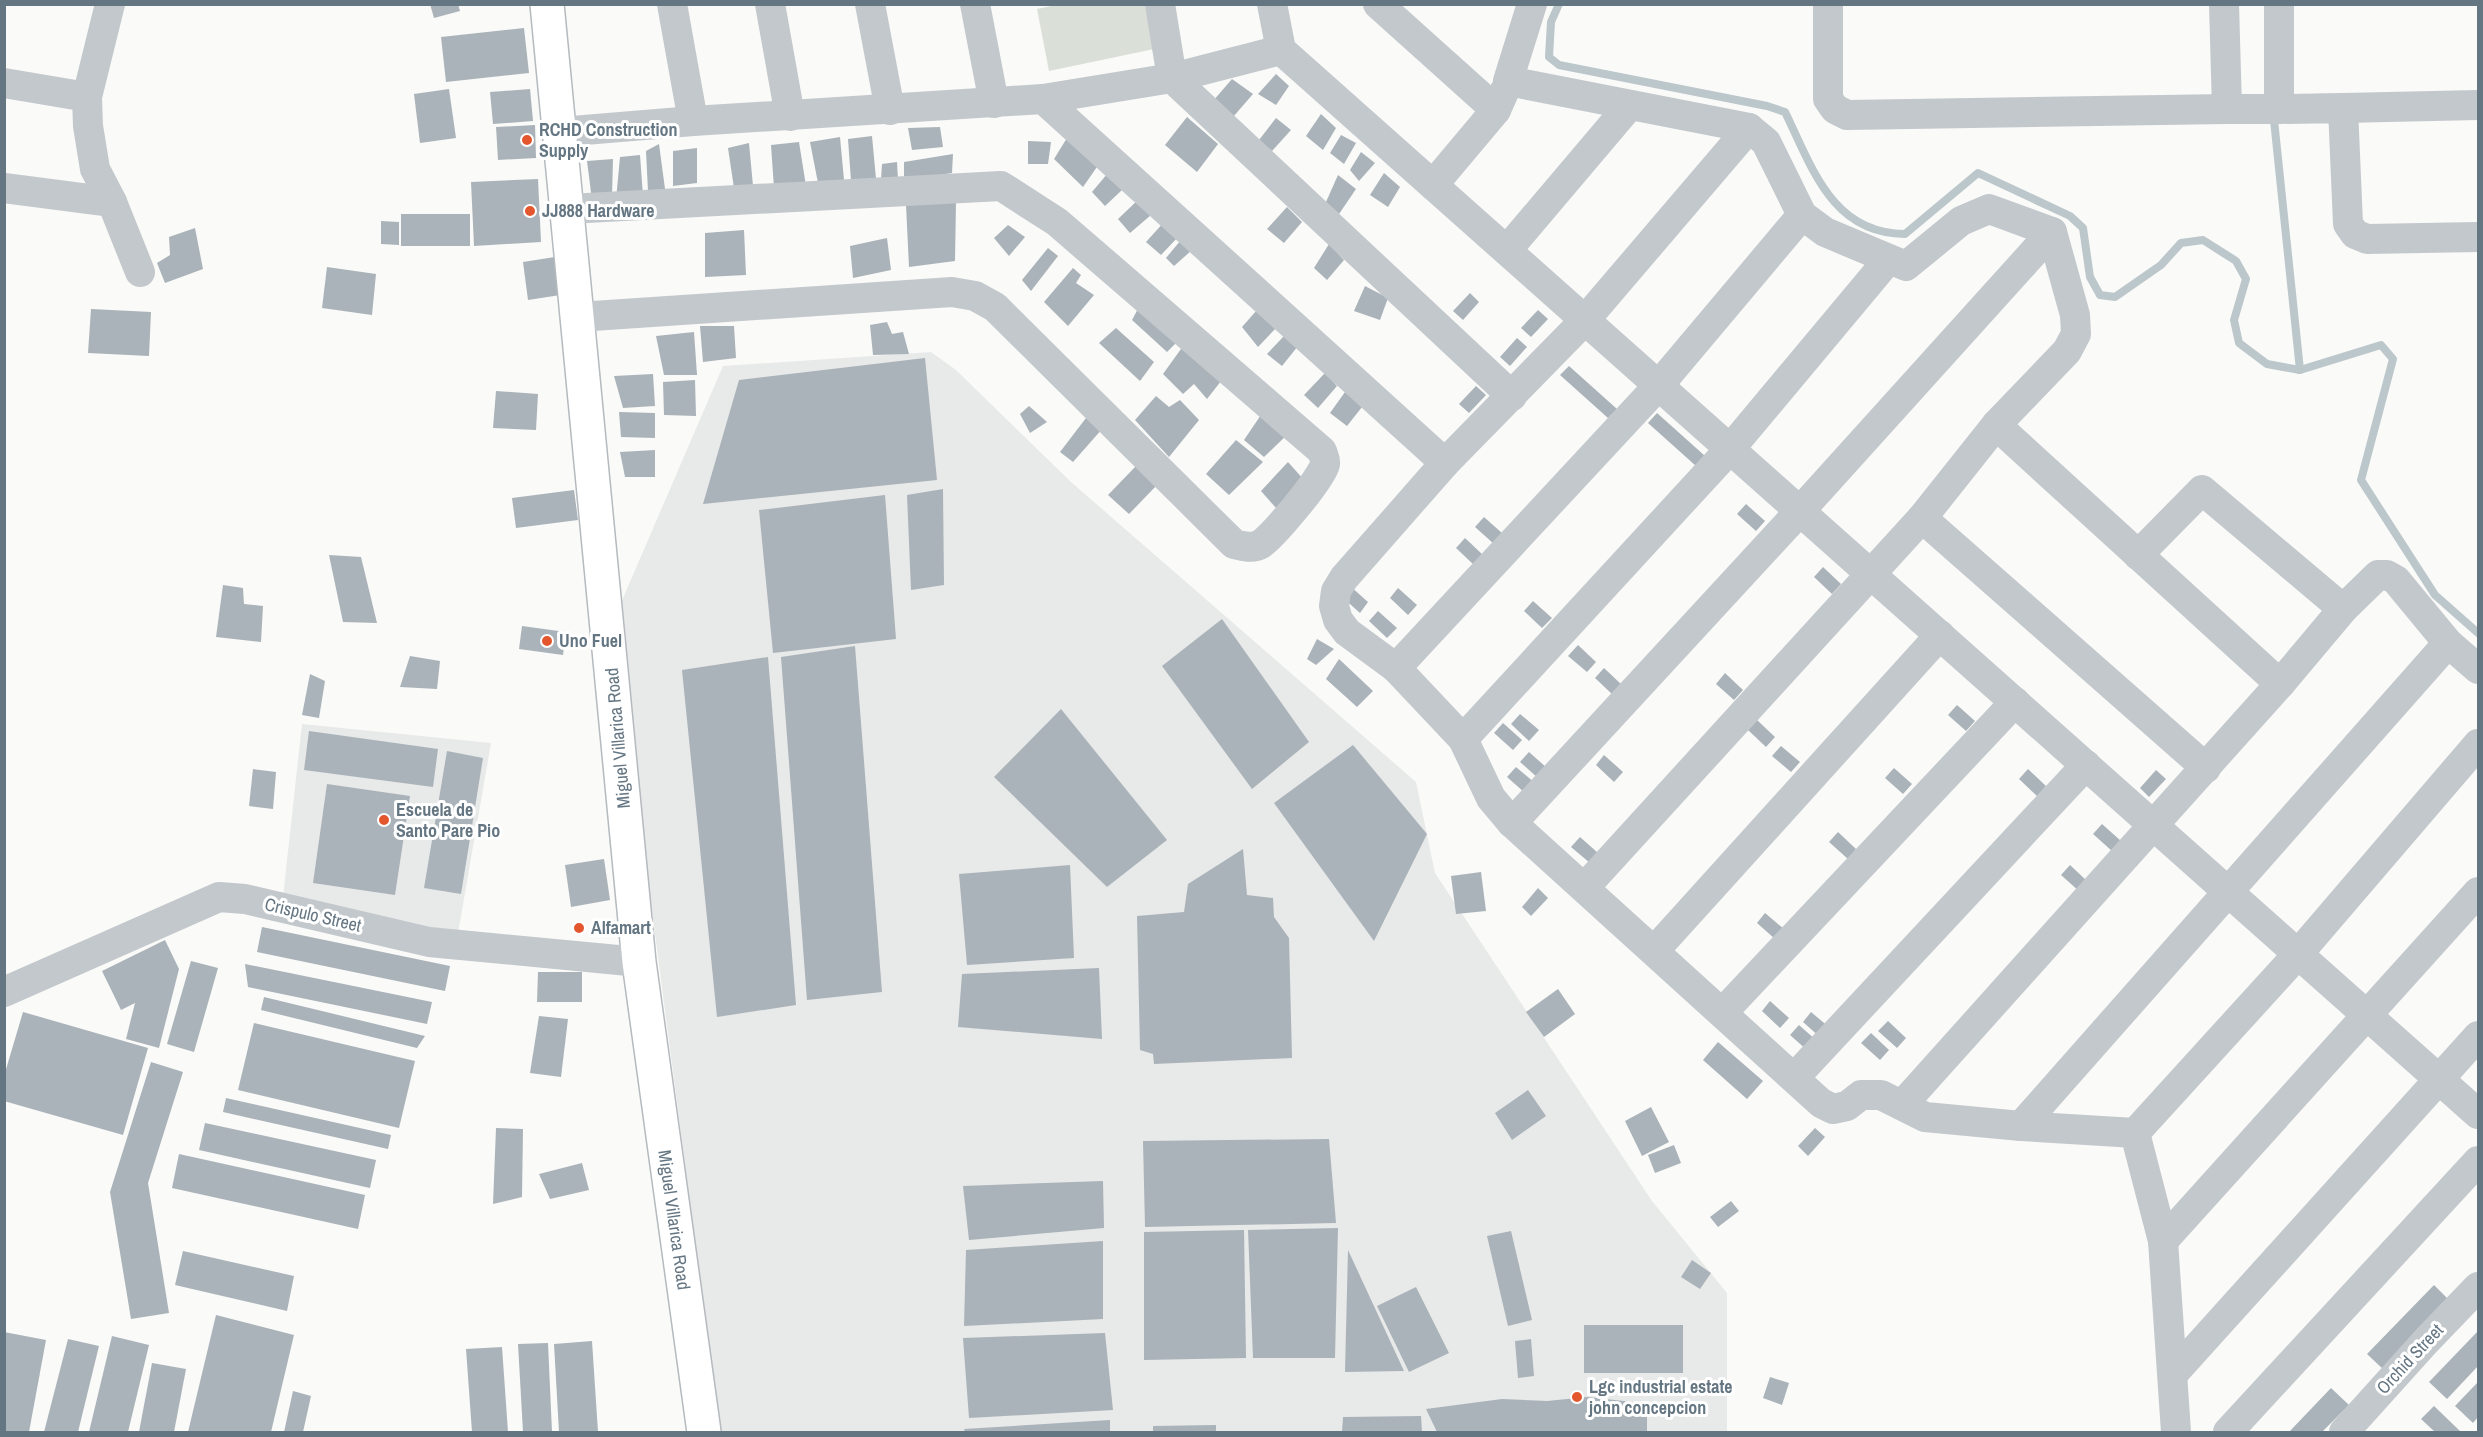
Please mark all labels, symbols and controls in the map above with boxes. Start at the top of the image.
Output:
place label: RCHD Construction Supply [539,117,678,163]
marker: RCHD Construction Supply [520,133,534,147]
place label: JJ888 Hardware [542,198,654,223]
marker: JJ888 Hardware [523,204,537,218]
place label: Uno Fuel [559,628,622,653]
marker: Uno Fuel [540,634,554,648]
street label: Miguel Villarica Road [599,667,636,809]
place label: Escuela de Santo Pare Pio [396,797,500,843]
marker: Escuela de Santo Pare Pio [377,813,391,827]
street label: Crispulo Street [262,891,364,938]
place label: Alfamart [591,915,651,940]
marker: Alfamart [572,921,586,935]
street label: Miguel Villarica Road [652,1148,697,1291]
street label: Orchid Street [2371,1318,2449,1399]
place label: Lgc industrial estate john concepcion [1588,1374,1733,1420]
marker: Lgc industrial estate john concepcion [1570,1390,1584,1404]

